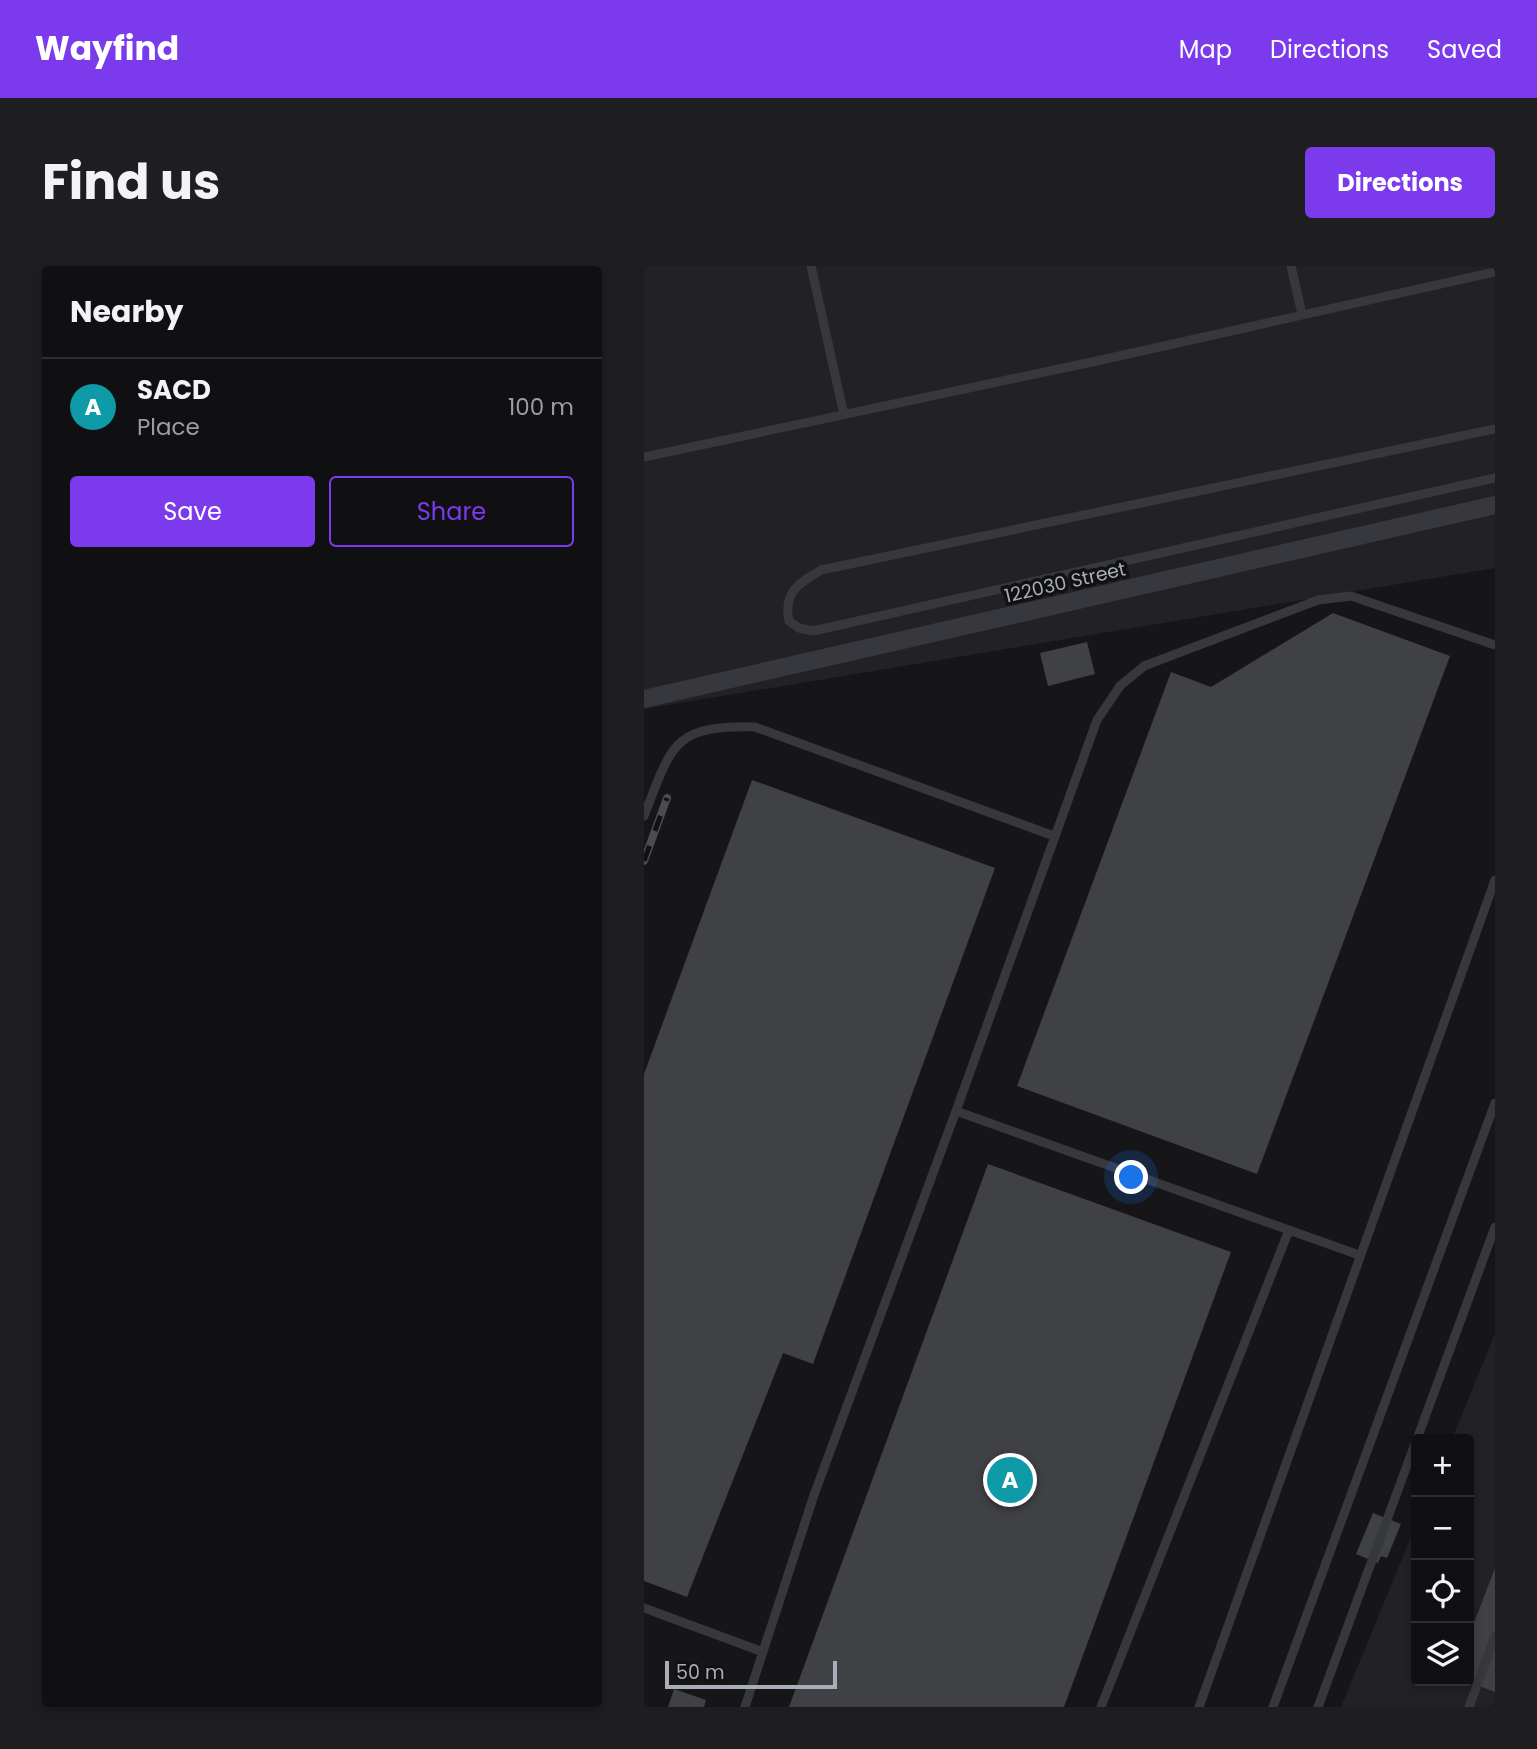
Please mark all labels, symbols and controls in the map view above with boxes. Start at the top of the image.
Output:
text: Wayfind [35,25,179,72]
text: Map [1179,33,1232,66]
text: Directions [1270,33,1389,66]
text: Saved [1427,33,1502,66]
button: Directions [1305,147,1495,218]
text: Find us [42,148,220,216]
text: Nearby [70,290,184,333]
text: SACD [137,372,211,408]
text: A [85,391,101,423]
text: 100 m [508,391,574,423]
text: Place [137,411,200,443]
button: Save [70,476,315,547]
button: Share [329,476,574,547]
street label: 122030 Street [1002,555,1128,610]
your location [1114,1160,1148,1194]
map controls [1411,1434,1474,1686]
button: + [1411,1434,1474,1497]
pin: A [987,1454,1033,1506]
button: − [1411,1497,1474,1560]
button: locate [1411,1560,1474,1623]
button: layers [1411,1623,1474,1686]
scale bar [665,1658,836,1690]
text: 50 m [676,1659,725,1686]

